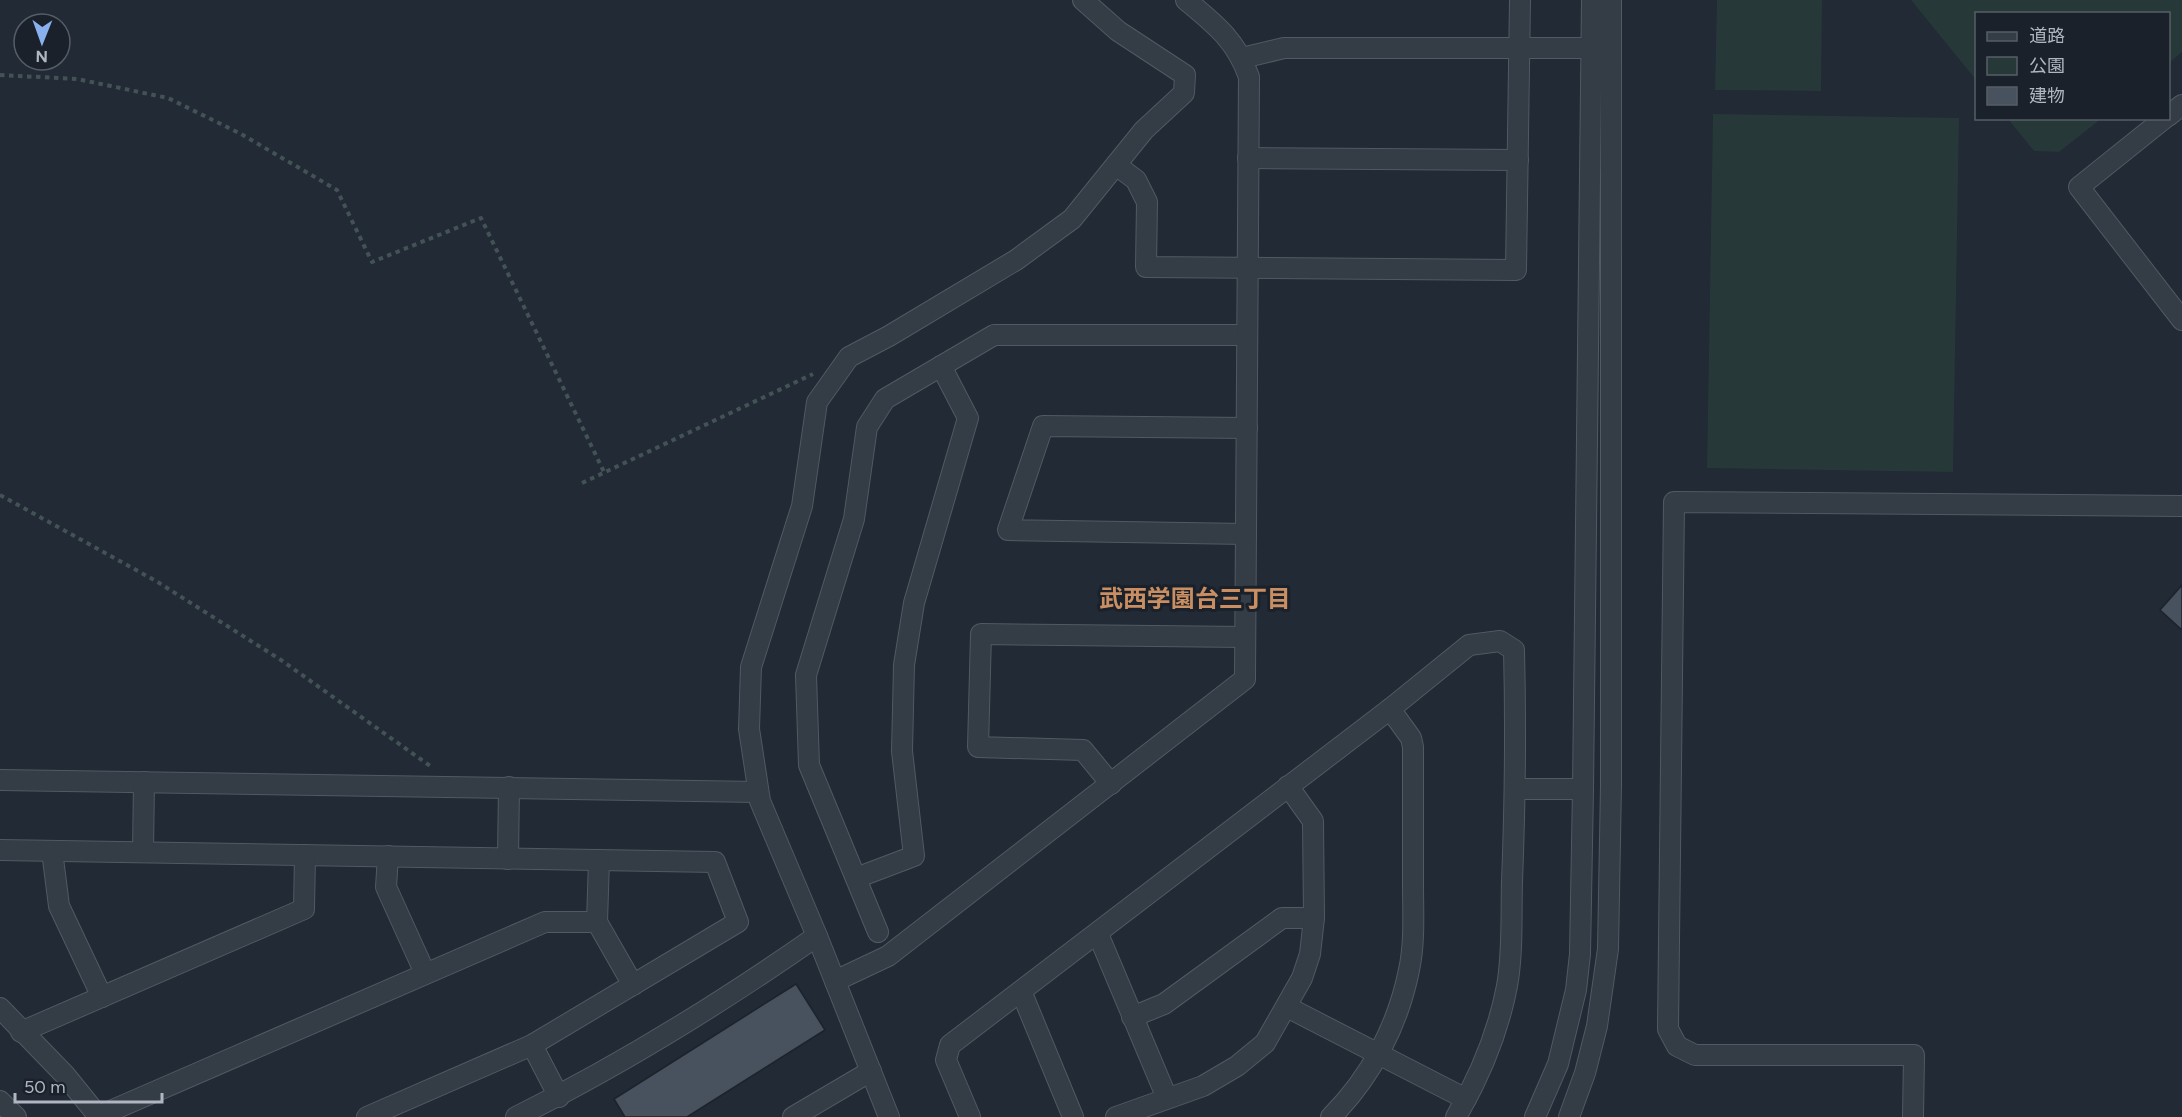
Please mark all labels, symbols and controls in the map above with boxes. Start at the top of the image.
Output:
north arrow [12,12,72,72]
legend [1975,12,2170,120]
text: 道路 [2029,25,2065,47]
text: N [35,47,48,66]
text: 公園 [2029,55,2065,77]
text: 建物 [2029,85,2065,107]
district label: 武西学園台三丁目 [1099,584,1291,613]
scale bar [15,1066,162,1104]
text: 50 m [24,1076,66,1098]

